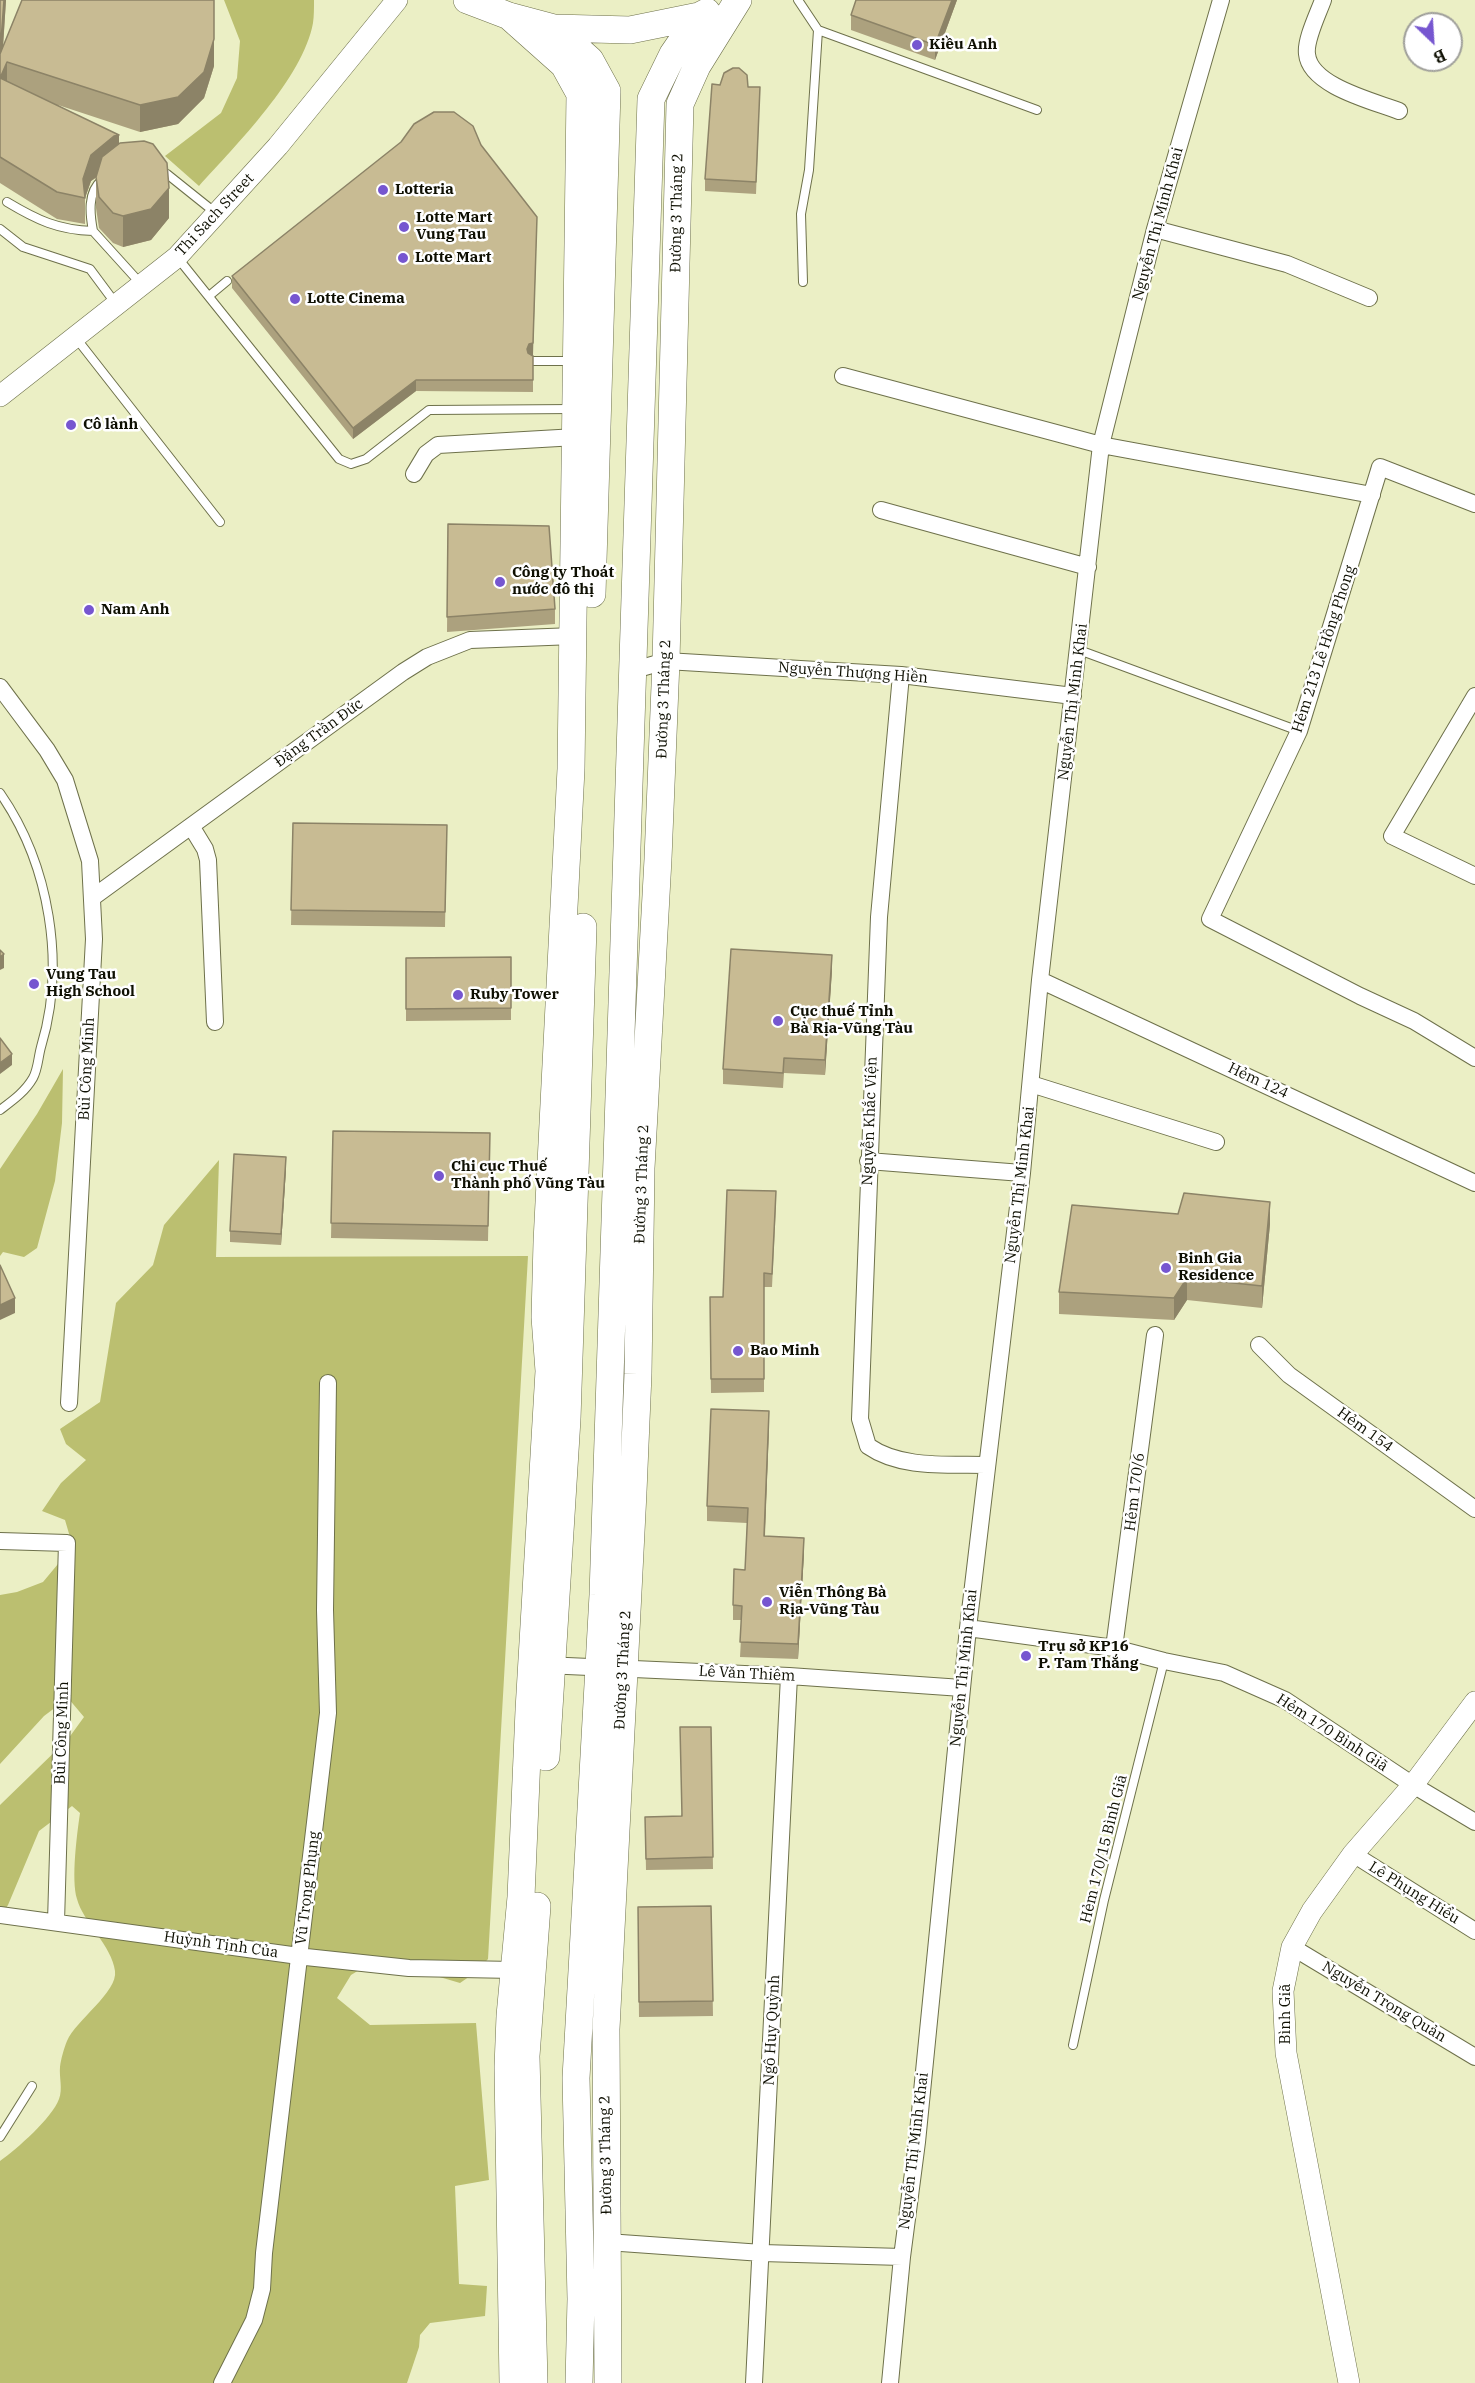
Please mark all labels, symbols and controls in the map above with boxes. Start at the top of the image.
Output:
north arrow [1403,12,1463,72]
place label: Kiều Anh [929,36,997,54]
marker: Kiều Anh [910,38,924,52]
text: B [1430,45,1449,68]
street label: Nguyễn Thị Minh Khai [1129,145,1187,303]
street label: Đường 3 Tháng 2 [667,153,687,273]
street label: Thi Sach Street [172,170,258,260]
place label: Lotteria [395,181,454,199]
marker: Lotteria [376,183,390,197]
place label: Lotte Mart Vung Tau [416,209,492,244]
marker: Lotte Mart Vung Tau [397,220,411,234]
place label: Lotte Mart [415,249,491,267]
marker: Lotte Mart [396,251,410,265]
place label: Lotte Cinema [307,290,405,308]
marker: Lotte Cinema [288,292,302,306]
place label: Cô lành [83,416,138,434]
marker: Cô lành [64,418,78,432]
street label: Hẻm 213 Lê Hồng Phong [1288,563,1360,735]
place label: Công ty Thoát nước đô thị [512,564,614,599]
marker: Công ty Thoát nước đô thị [493,575,507,589]
place label: Nam Anh [101,601,170,619]
marker: Nam Anh [82,603,96,617]
street label: Nguyễn Thị Minh Khai [1054,622,1092,782]
street label: Đường 3 Tháng 2 [653,639,675,759]
street label: Nguyễn Thượng Hiền [777,659,929,687]
street label: Đặng Trần Đức [271,695,367,771]
place label: Vung Tau High School [46,966,135,1001]
marker: Vung Tau High School [27,977,41,991]
place label: Ruby Tower [470,986,559,1004]
marker: Ruby Tower [451,988,465,1002]
place label: Cục thuế Tỉnh Bà Rịa-Vũng Tàu [790,1003,913,1038]
marker: Cục thuế Tỉnh Bà Rịa-Vũng Tàu [771,1014,785,1028]
street label: Bùi Công Minh [75,1017,99,1121]
street label: Nguyễn Khắc Viện [859,1056,881,1186]
street label: Hẻm 124 [1225,1059,1291,1103]
street label: Nguyễn Thị Minh Khai [1001,1105,1039,1265]
street label: Đường 3 Tháng 2 [631,1124,653,1244]
place label: Chi cục Thuế Thành phố Vũng Tàu [451,1158,605,1193]
marker: Chi cục Thuế Thành phố Vũng Tàu [432,1169,446,1183]
place label: Binh Gia Residence [1178,1250,1254,1285]
marker: Binh Gia Residence [1159,1261,1173,1275]
place label: Bao Minh [750,1342,819,1360]
marker: Bao Minh [731,1344,745,1358]
street label: Hẻm 154 [1334,1404,1396,1456]
street label: Hẻm 170/6 [1121,1452,1149,1532]
place label: Viễn Thông Bà Rịa-Vũng Tàu [779,1584,887,1619]
street label: Nguyễn Thị Minh Khai [947,1588,981,1748]
marker: Viễn Thông Bà Rịa-Vũng Tàu [760,1595,774,1609]
street label: Đường 3 Tháng 2 [611,1610,635,1730]
place label: Trụ sở KP16 P. Tam Thắng [1038,1638,1138,1673]
marker: Trụ sở KP16 P. Tam Thắng [1019,1649,1033,1663]
street label: Lê Văn Thiêm [698,1662,796,1686]
street label: Bùi Công Minh [51,1681,73,1785]
street label: Hẻm 170 Bình Giã [1273,1690,1391,1776]
street label: Hẻm 170/15 Bình Giã [1077,1773,1131,1925]
street label: Vũ Trọng Phụng [292,1830,324,1946]
street label: Lê Phụng Hiểu [1365,1858,1463,1928]
street label: Huỳnh Tịnh Của [162,1928,280,1962]
street label: Nguyễn Trọng Quản [1319,1958,1449,2046]
street label: Ngô Huy Quỳnh [760,1974,784,2086]
street label: Bình Giã [1277,1984,1295,2044]
street label: Nguyễn Thị Minh Khai [895,2071,933,2231]
street label: Đường 3 Tháng 2 [596,2095,616,2215]

